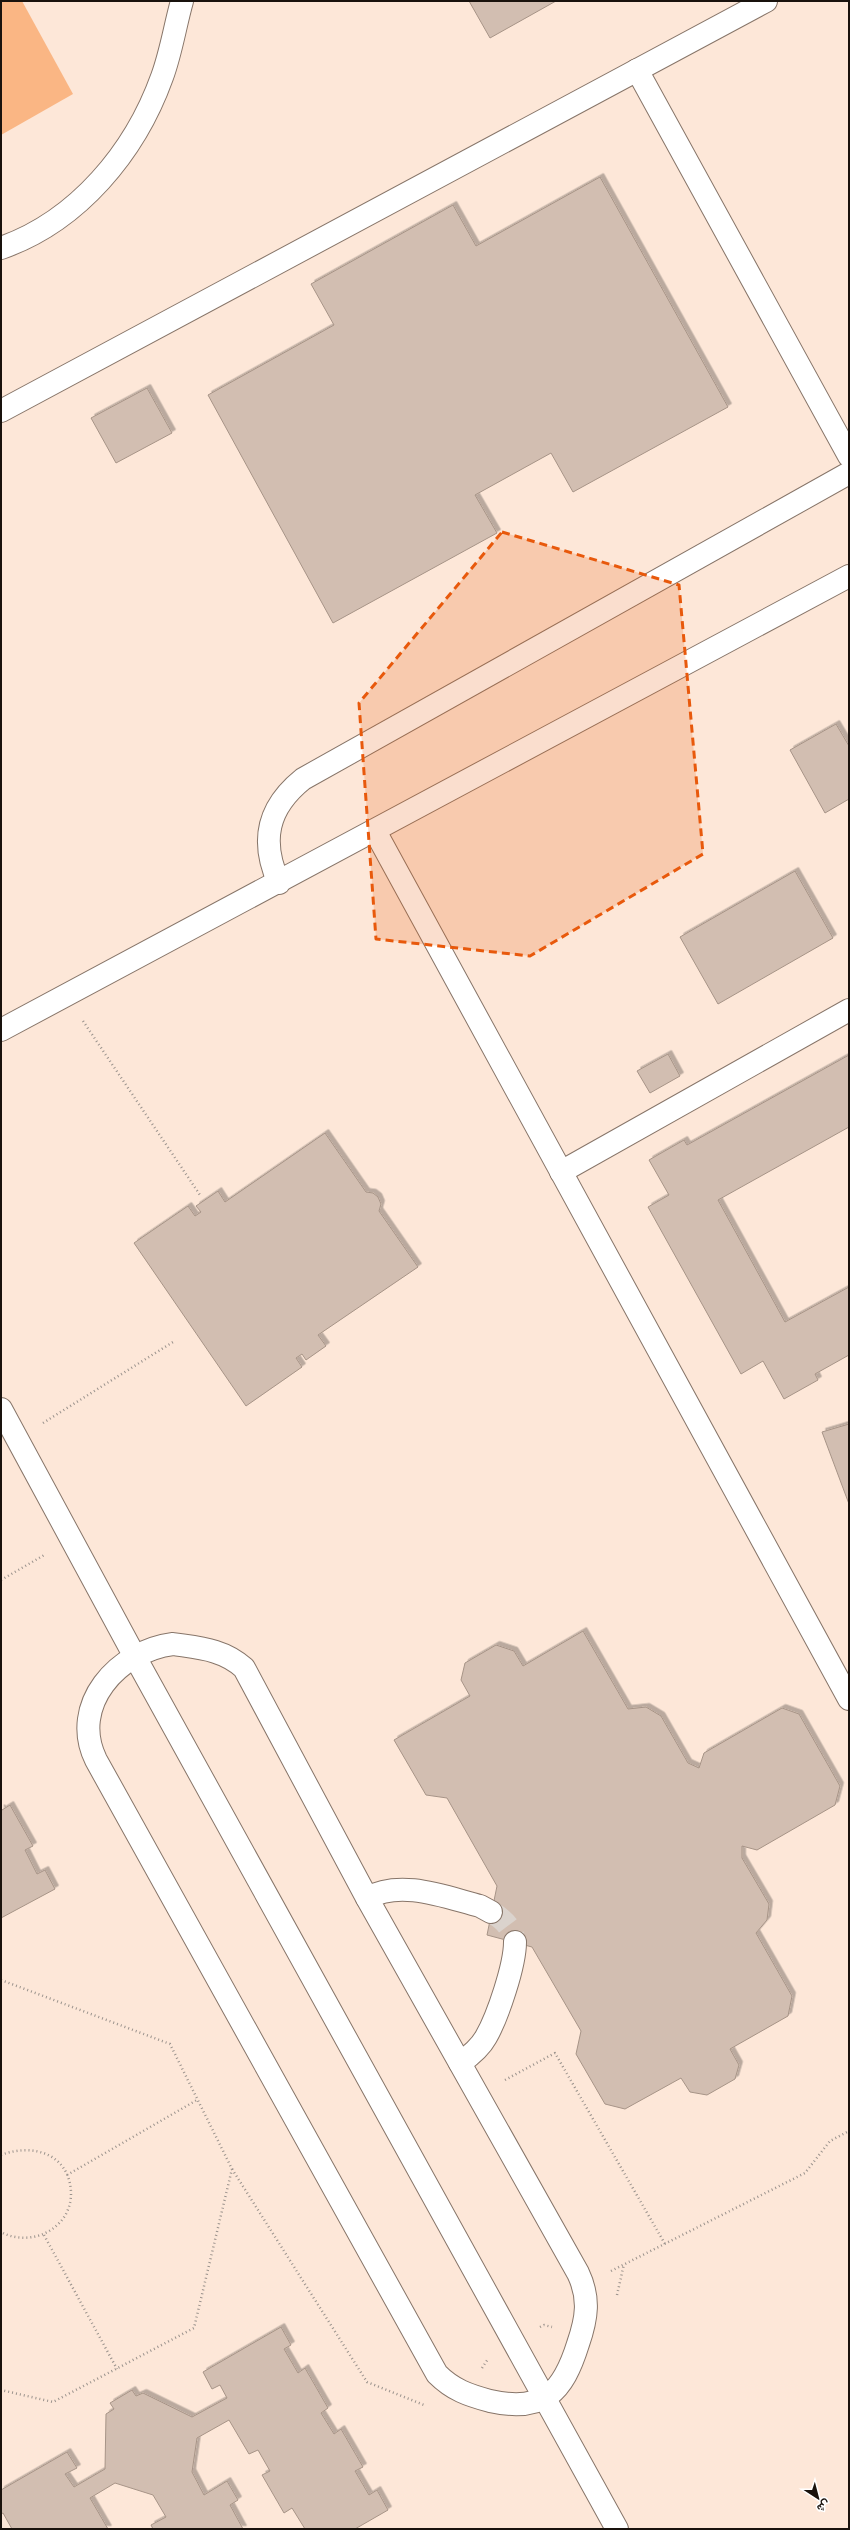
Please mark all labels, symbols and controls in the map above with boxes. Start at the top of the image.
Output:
north arrow [798,2478,838,2518]
text: ش [814,2497,833,2516]

